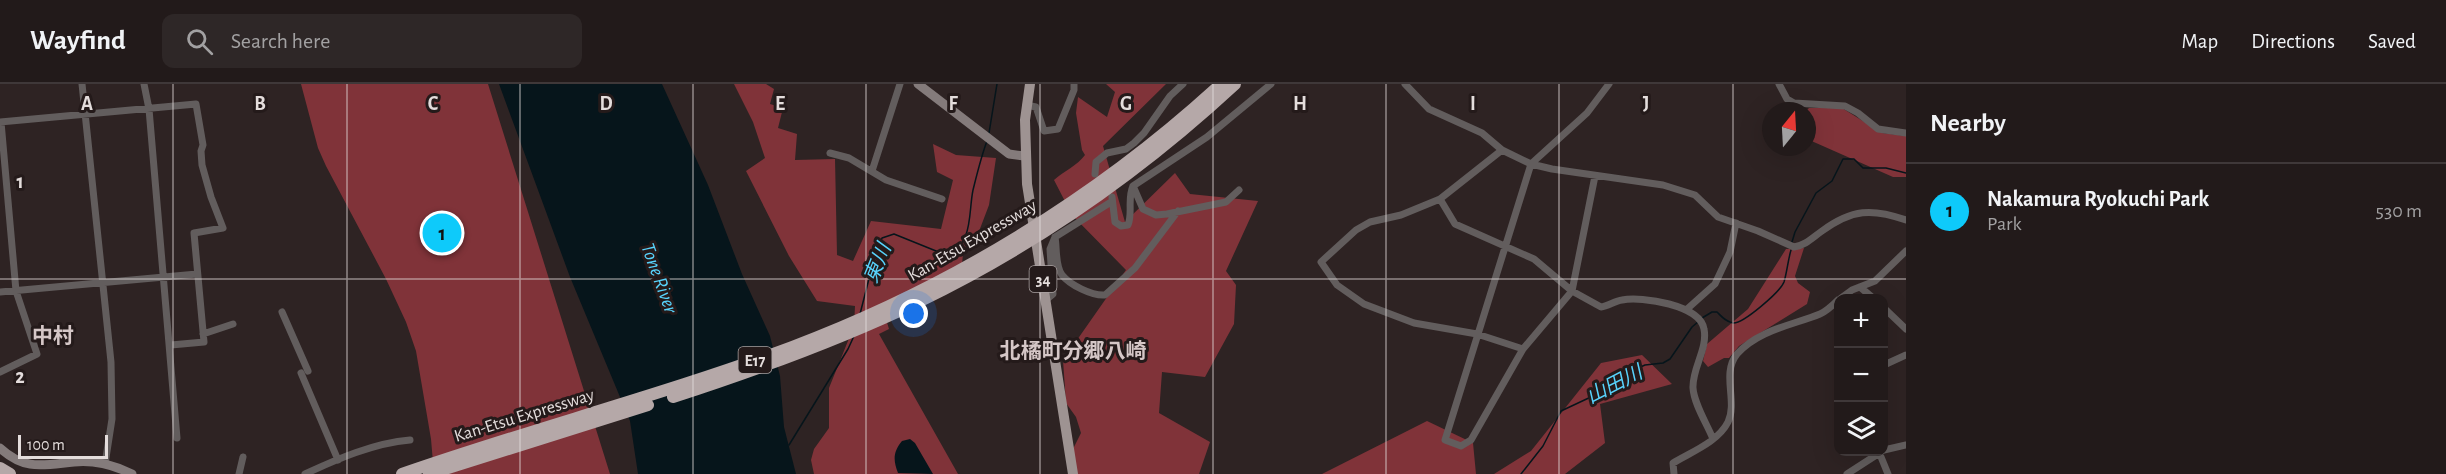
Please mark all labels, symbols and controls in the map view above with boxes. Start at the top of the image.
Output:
search box [162,14,582,68]
icon: search [183,25,216,58]
text: Wayfind [30,27,126,55]
text: Search here [231,30,330,52]
text: Map [2182,31,2218,52]
text: Directions [2251,31,2335,52]
text: Saved [2368,31,2416,52]
text: A [81,94,93,114]
text: B [254,94,266,114]
text: C [428,94,439,114]
text: D [599,94,613,114]
text: E [775,94,785,114]
text: F [948,94,958,114]
text: G [1120,94,1132,114]
text: H [1293,94,1307,114]
text: I [1470,94,1476,114]
text: J [1643,94,1649,114]
north arrow [1762,102,1816,156]
text: Nearby [1930,110,2006,136]
text: 1 [16,172,24,192]
text: Nakamura Ryokuchi Park [1987,188,2209,210]
street label: Kan-Etsu Expressway [905,197,1040,285]
text: 1 [1946,201,1953,221]
text: 530 m [2376,201,2422,221]
pin: 1 [422,210,462,256]
text: Park [1987,214,2022,234]
water label: 東川 [860,239,895,286]
water label: Tone River [637,241,681,316]
road number: 34 [1030,266,1056,292]
map controls [1834,294,1888,456]
button: + [1834,294,1888,348]
your location [899,299,928,328]
district label: 中村 [32,324,74,347]
district label: 北橘町分郷八崎 [1000,340,1147,362]
road number: E17 [738,347,771,373]
button: − [1834,348,1888,402]
water label: 山田川 [1583,361,1648,407]
text: 2 [15,367,25,387]
street label: Kan-Etsu Expressway [452,386,597,446]
button: layers [1834,402,1888,456]
scale bar [18,432,108,460]
text: 100 m [27,437,65,453]

